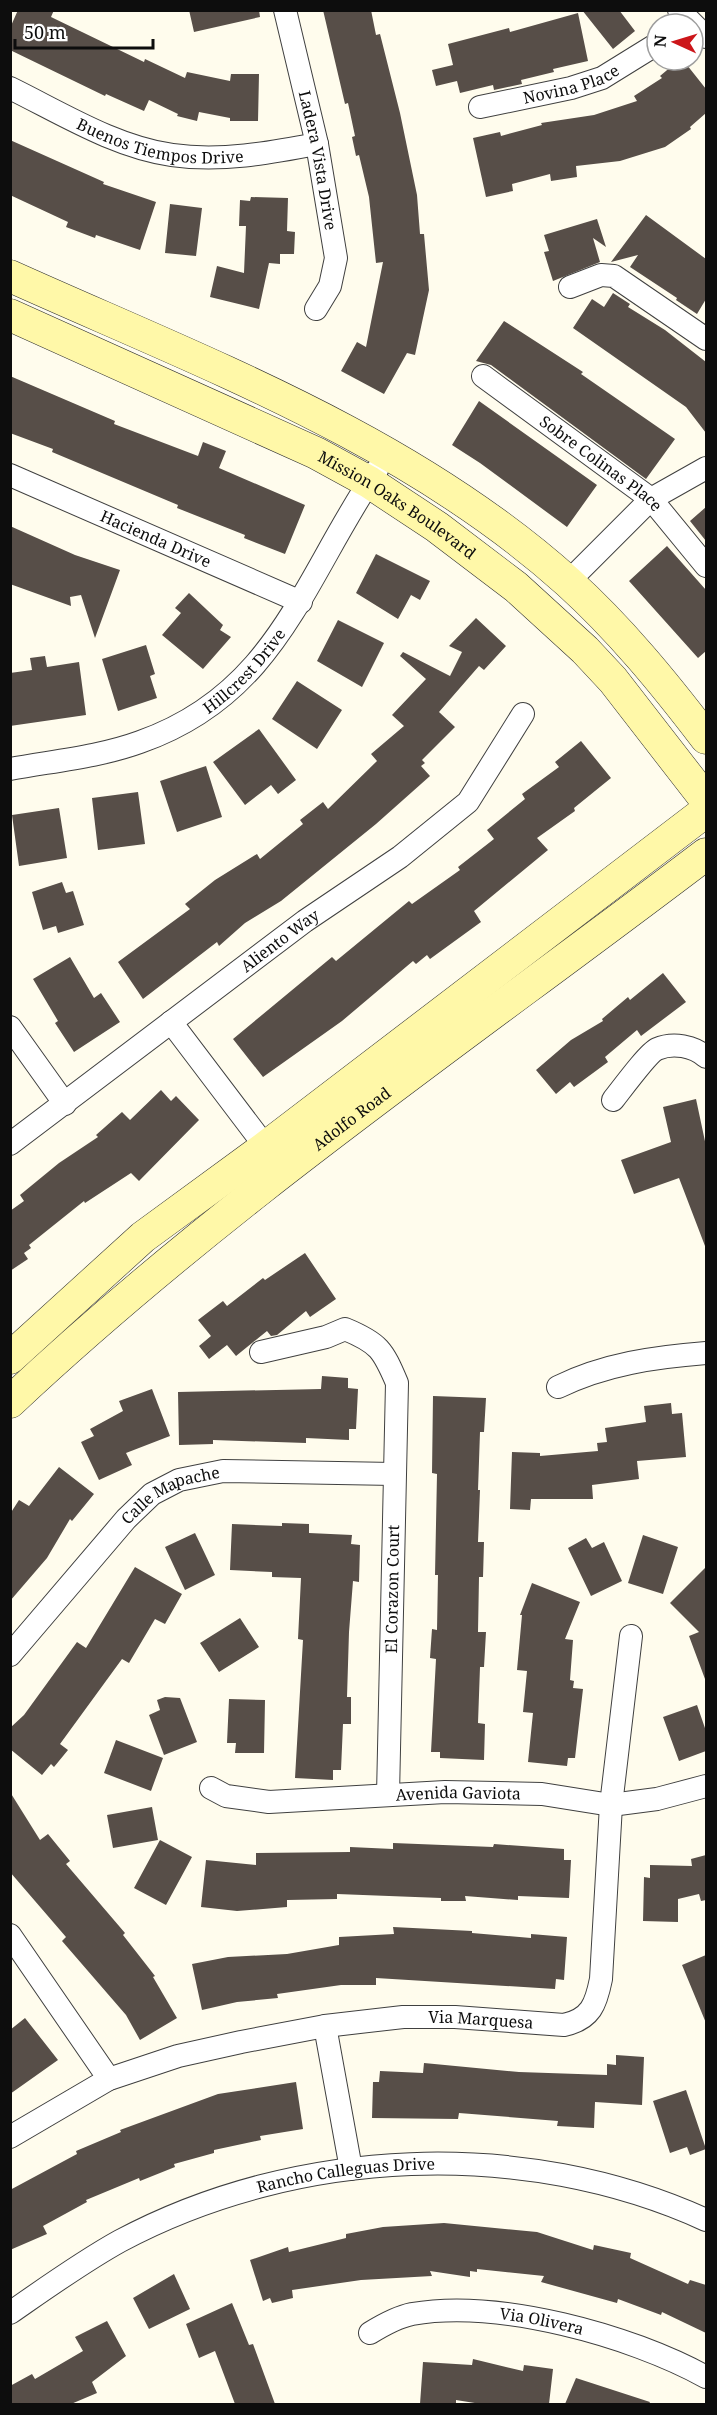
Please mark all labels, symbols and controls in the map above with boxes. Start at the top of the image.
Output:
scale bar [15,12,153,50]
north arrow [645,12,705,72]
text: 50 m [24,20,66,44]
text: N [649,34,671,48]
street label: Novina Place [521,59,623,109]
street label: Ladera Vista Drive [294,88,342,232]
street label: Buenos Tiempos Drive [73,113,244,169]
street label: Sobre Colinas Place [535,410,668,516]
street label: Mission Oaks Boulevard [314,445,481,564]
street label: Hacienda Drive [97,505,215,572]
street label: Hillcrest Drive [198,624,290,719]
street label: Aliento Way [236,903,324,977]
street label: Adolfo Road [308,1082,395,1155]
street label: Calle Mapache [116,1461,222,1529]
street label: El Corazon Court [380,1524,404,1654]
street label: Avenida Gaviota [395,1781,521,1806]
street label: Via Marquesa [428,2006,534,2034]
street label: Rancho Calleguas Drive [254,2153,435,2198]
street label: Via Olivera [498,2302,586,2340]

